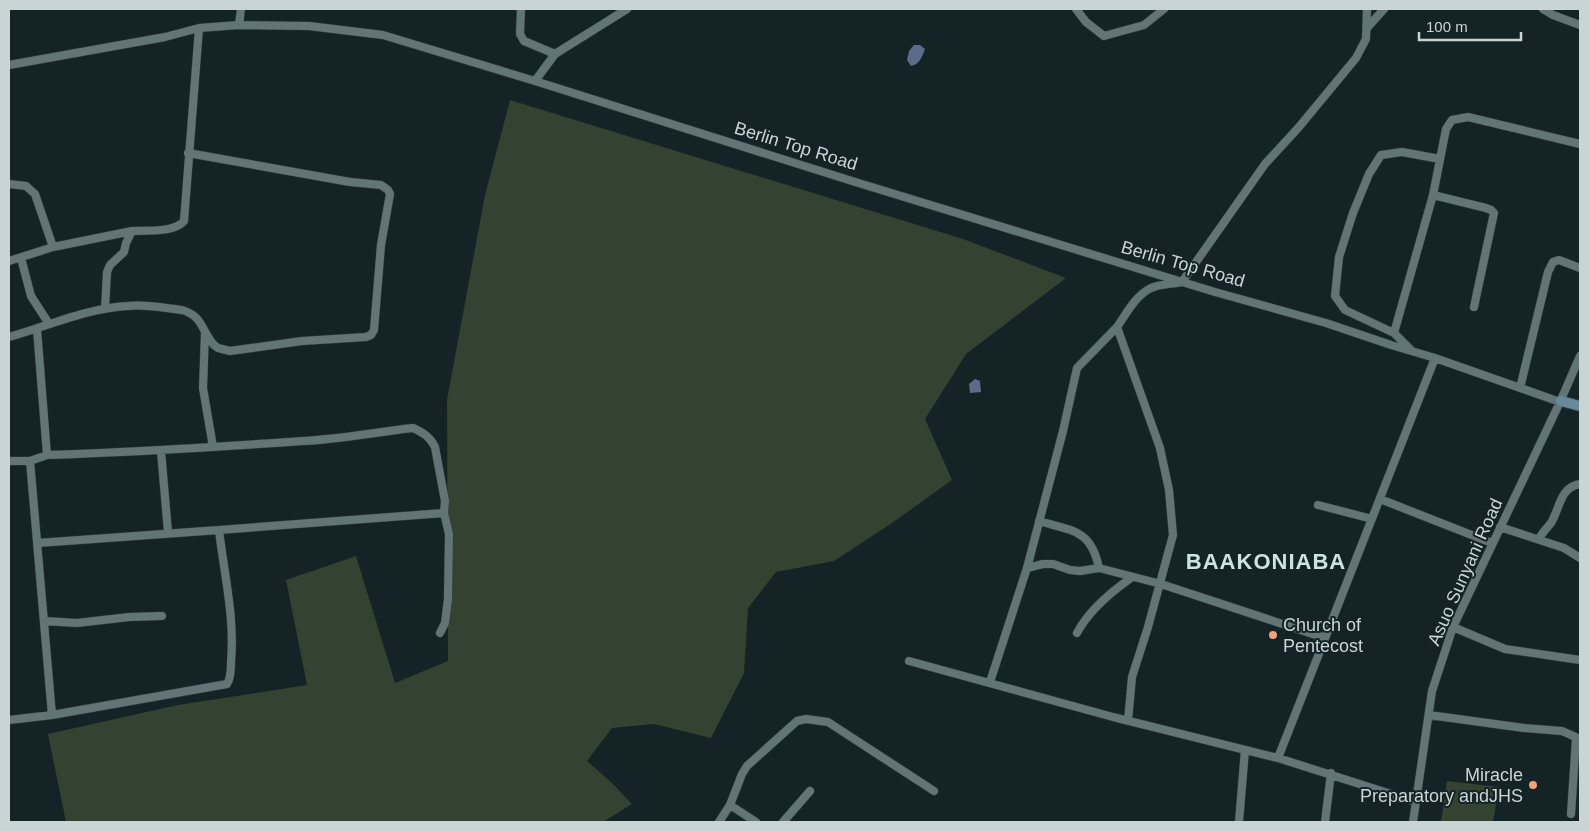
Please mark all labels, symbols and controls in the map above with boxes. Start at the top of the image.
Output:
scale bar [1419,10,1522,42]
text: 100 m [1426,18,1468,35]
street label: Berlin Top Road [732,118,860,174]
street label: Berlin Top Road [1119,237,1247,291]
street label: Asuo Sunyani Road [1424,495,1506,649]
district label: BAAKONIABA [1186,549,1346,574]
place label: Church of Pentecost [1283,615,1363,656]
marker: Church of Pentecost [1267,629,1279,641]
place label: Miracle Preparatory andJHS [1360,765,1523,806]
marker: Miracle Preparatory andJHS [1527,779,1539,791]

